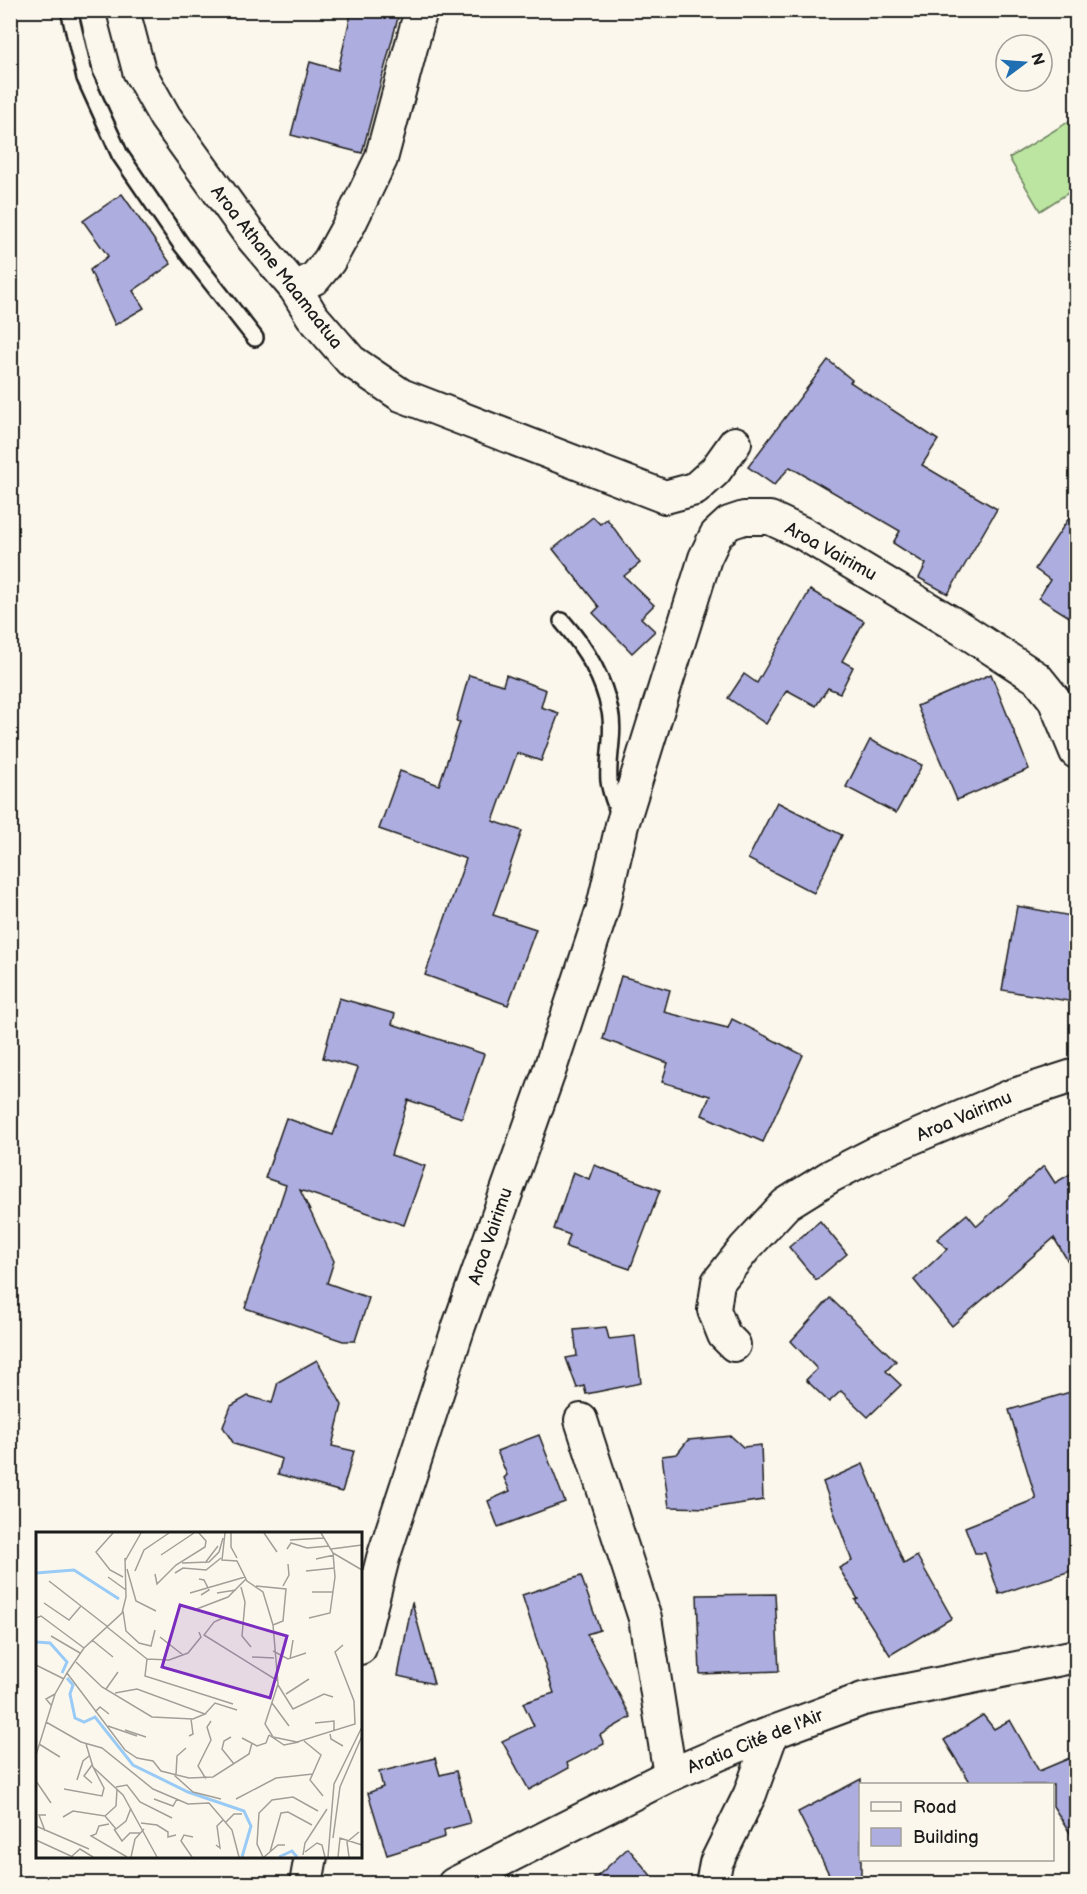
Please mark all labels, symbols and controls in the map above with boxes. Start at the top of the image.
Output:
north arrow [994,33,1054,93]
text: N [1026,51,1048,68]
street label: Aroa Athane Maamaatua [206,181,347,353]
street label: Aroa Vairimu [781,518,880,585]
street label: Aroa Vairimu [913,1087,1015,1146]
street label: Aroa Vairimu [464,1185,517,1288]
inset map [36,1532,362,1858]
street label: Aratia Cité de l'Air [684,1705,826,1778]
legend [859,1783,1054,1861]
text: Road [913,1797,957,1818]
text: Building [913,1827,979,1848]

